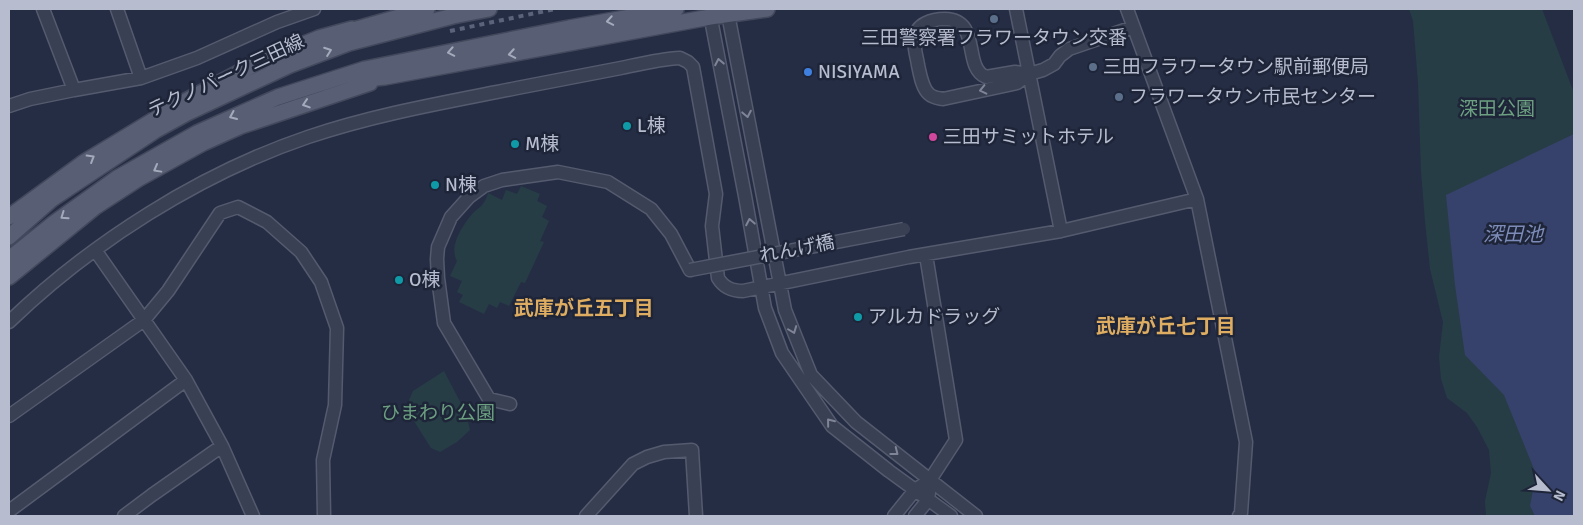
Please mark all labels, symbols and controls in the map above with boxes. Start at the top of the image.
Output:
marker: 三田警察署フラワータウン交番 [988,13,1000,25]
one-way arrow [606,15,615,25]
place label: 三田警察署フラワータウン交番 [861,26,1127,50]
street label: テクノパーク三田線 [144,29,308,123]
one-way arrow [446,46,455,57]
one-way arrow [323,47,332,57]
one-way arrow [508,48,517,58]
place label: 三田フラワータウン駅前郵便局 [1103,55,1369,79]
one-way arrow [715,58,725,67]
place label: NISIYAMA [818,60,900,84]
marker: 三田フラワータウン駅前郵便局 [1087,61,1099,73]
marker: NISIYAMA [802,66,814,78]
one-way arrow [979,84,988,95]
place label: フラワータウン市民センター [1129,85,1376,109]
marker: フラワータウン市民センター [1113,91,1125,103]
park label: 深田公園 [1459,97,1535,121]
one-way arrow [302,99,311,109]
one-way arrow [229,110,238,121]
one-way arrow [742,110,752,119]
place label: L棟 [637,114,666,138]
marker: L棟 [621,120,633,132]
place label: 三田サミットホテル [943,125,1114,149]
marker: 三田サミットホテル [927,131,939,143]
place label: M棟 [525,132,559,156]
marker: M棟 [509,138,521,150]
one-way arrow [85,155,94,164]
one-way arrow [154,162,163,172]
place label: N棟 [445,173,477,197]
marker: N棟 [429,179,441,191]
one-way arrow [60,210,69,219]
one-way arrow [745,218,756,226]
water label: 深田池 [1483,222,1545,247]
street label: れんげ橋 [757,230,837,268]
place label: O棟 [409,268,441,292]
marker: O棟 [393,274,405,286]
district label: 武庫が丘五丁目 [514,296,654,321]
place label: アルカドラッグ [868,305,1000,329]
marker: アルカドラッグ [852,311,864,323]
district label: 武庫が丘七丁目 [1096,314,1236,339]
one-way arrow [787,325,798,334]
park label: ひまわり公園 [381,401,495,425]
one-way arrow [827,419,835,428]
one-way arrow [889,447,898,455]
north arrow [1523,465,1573,515]
text: N [1549,487,1569,504]

